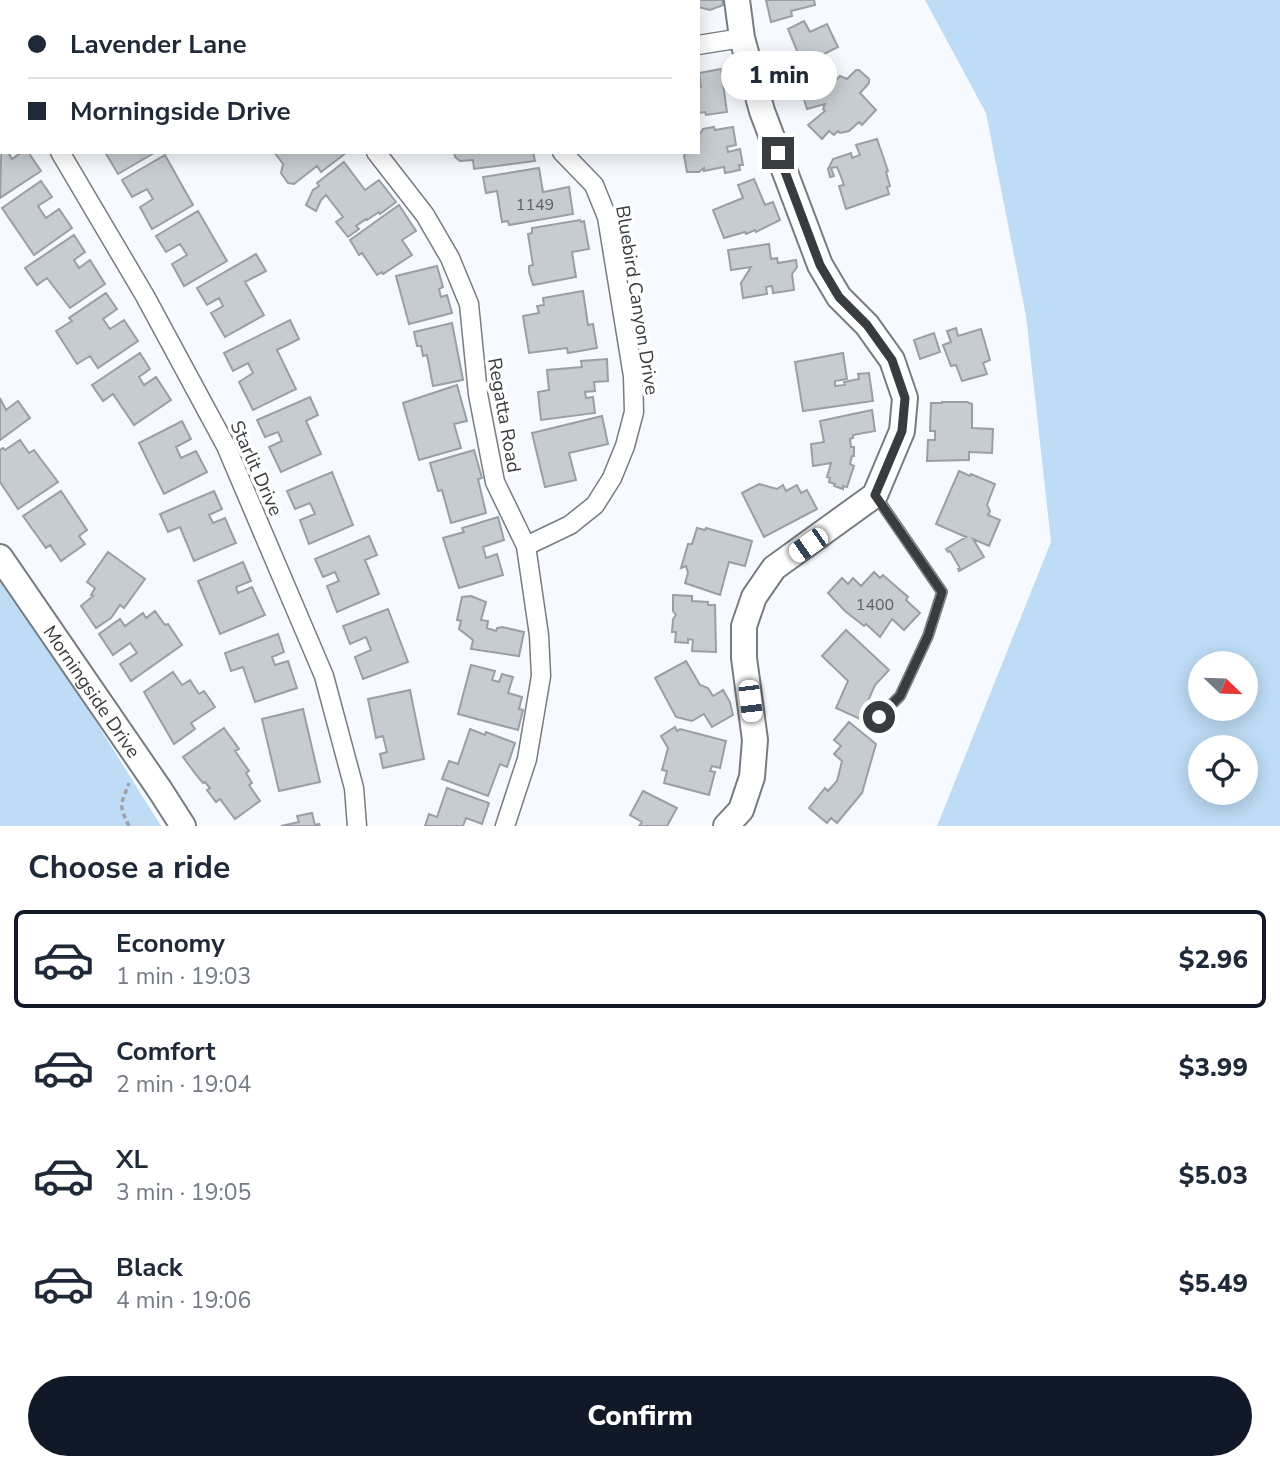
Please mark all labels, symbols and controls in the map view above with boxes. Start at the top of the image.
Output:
text: Lavender Lane [70,27,247,62]
callout: 1 min [720,52,836,100]
text: 1 min [749,60,809,91]
text: Morningside Drive [70,94,291,129]
route end [762,137,794,169]
house number: 1149 [516,194,554,216]
street label: Bluebird Canyon Drive [609,204,665,397]
street label: Regatta Road [481,356,527,475]
street label: Starlit Drive [224,417,289,520]
car [785,524,832,566]
house number: 1400 [856,594,894,616]
street label: Morningside Drive [37,620,146,763]
north arrow [1188,651,1258,721]
map controls [1188,651,1258,805]
car [738,679,763,723]
route start [863,701,895,733]
button: locate [1188,735,1258,805]
text: Choose a ride [28,846,230,889]
text: Economy [116,926,225,961]
icon: car [32,928,95,991]
text: $2.96 [1179,942,1248,977]
text: 1 min · 19:03 [116,961,251,992]
text: Comfort [116,1034,216,1069]
icon: car [32,1036,95,1099]
text: $3.99 [1179,1050,1248,1085]
text: 2 min · 19:04 [116,1069,251,1100]
text: XL [116,1142,148,1177]
icon: car [32,1144,95,1207]
text: $5.03 [1179,1158,1248,1193]
text: 3 min · 19:05 [116,1177,251,1208]
text: Black [116,1250,183,1285]
icon: car [32,1252,95,1315]
text: $5.49 [1179,1266,1248,1301]
text: 4 min · 19:06 [116,1285,251,1316]
button: Confirm [28,1376,1252,1456]

